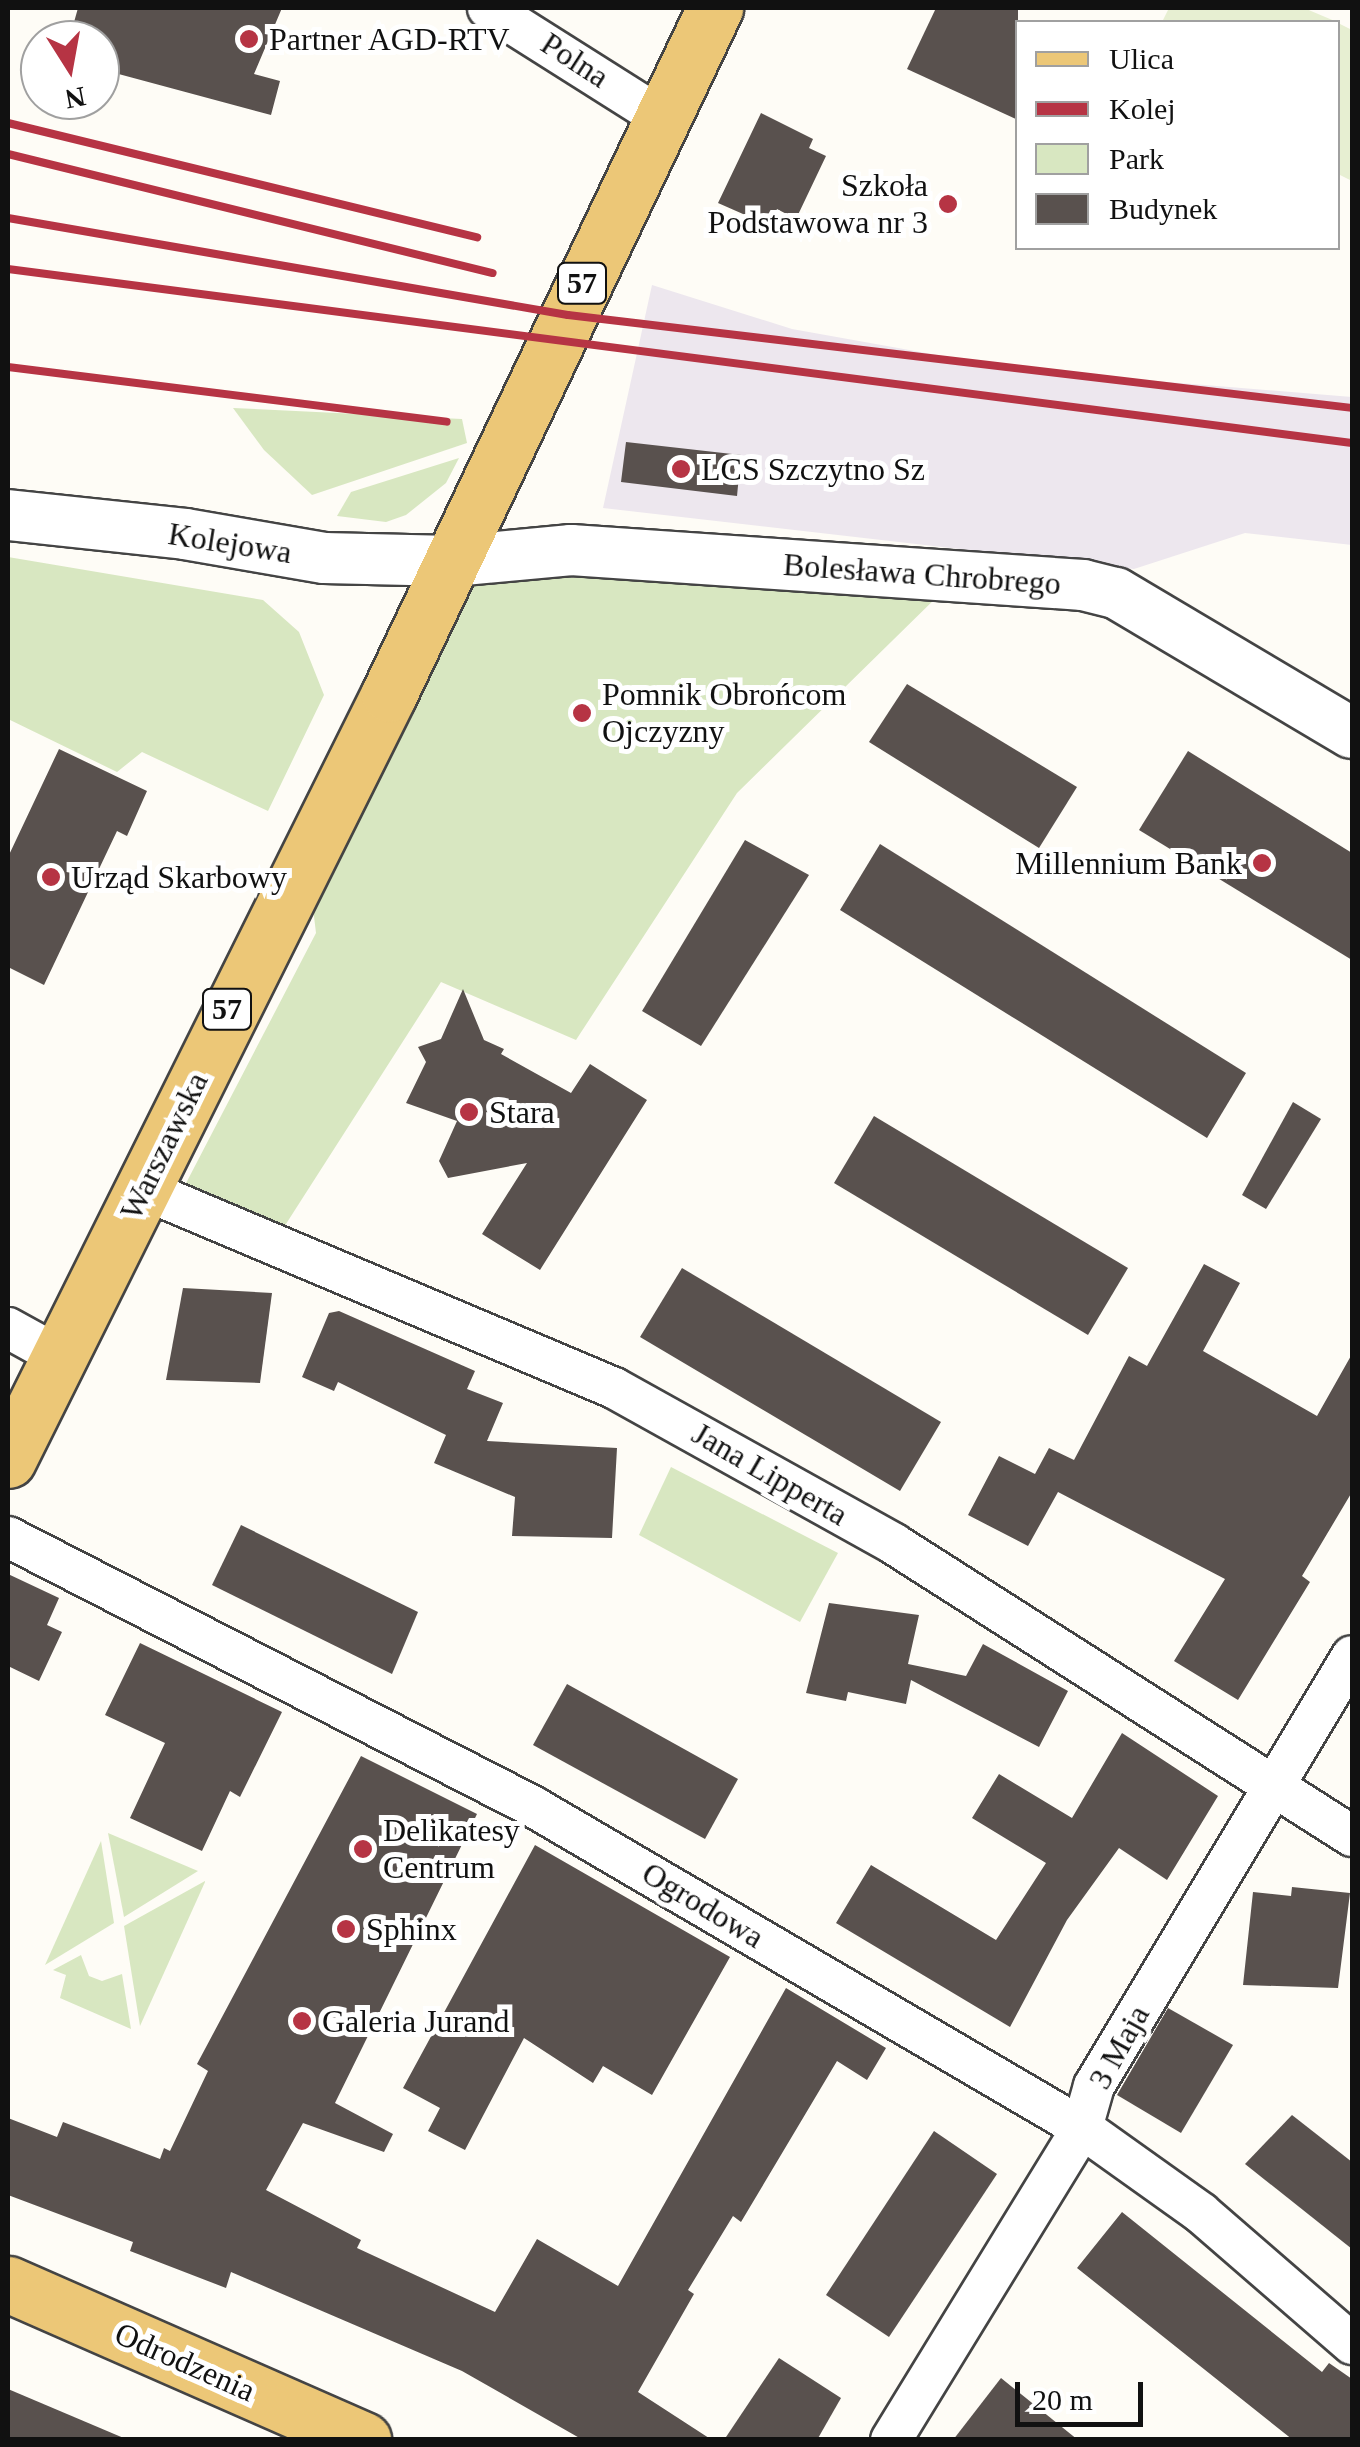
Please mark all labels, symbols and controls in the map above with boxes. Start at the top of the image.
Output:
north arrow [20,20,120,120]
place label: Partner AGD-RTV [269,20,511,58]
legend [1015,20,1340,250]
street label: Polna [534,24,616,96]
marker: Partner AGD-RTV [238,28,260,50]
text: Ulica [1109,42,1174,75]
text: N [63,81,88,115]
text: Kolej [1109,92,1176,125]
text: Park [1109,142,1164,175]
place label: Szkoła Podstawowa nr 3 [708,167,928,242]
text: Budynek [1109,192,1217,225]
marker: Szkoła Podstawowa nr 3 [937,193,959,215]
road number: 57 [557,258,607,308]
place label: LCS Szczytno Sz [701,450,925,488]
marker: LCS Szczytno Sz [670,458,692,480]
street label: Kolejowa [166,514,294,572]
street label: Bolesława Chrobrego [782,545,1062,603]
place label: Pomnik Obrońcom Ojczyzny [602,676,846,751]
marker: Pomnik Obrońcom Ojczyzny [571,702,593,724]
place label: Millennium Bank [1015,844,1242,882]
marker: Millennium Bank [1251,852,1273,874]
place label: Urząd Skarbowy [71,858,287,896]
marker: Urząd Skarbowy [40,866,62,888]
road number: 57 [202,984,252,1034]
street label: Warszawska [112,1066,216,1226]
place label: Stara [489,1093,555,1131]
marker: Stara [458,1101,480,1123]
street label: Jana Lipperta [685,1414,855,1534]
place label: Delikatesy Centrum [383,1812,520,1887]
marker: Delikatesy Centrum [352,1838,374,1860]
street label: Ogrodowa [635,1854,771,1956]
place label: Sphinx [366,1910,457,1948]
marker: Sphinx [335,1918,357,1940]
street label: 3 Maja [1080,1998,1158,2096]
place label: Galeria Jurand [322,2002,509,2040]
marker: Galeria Jurand [291,2010,313,2032]
street label: Odrodzenia [109,2314,261,2410]
scale bar [1020,2362,1148,2424]
text: 20 m [1032,2383,1093,2416]

